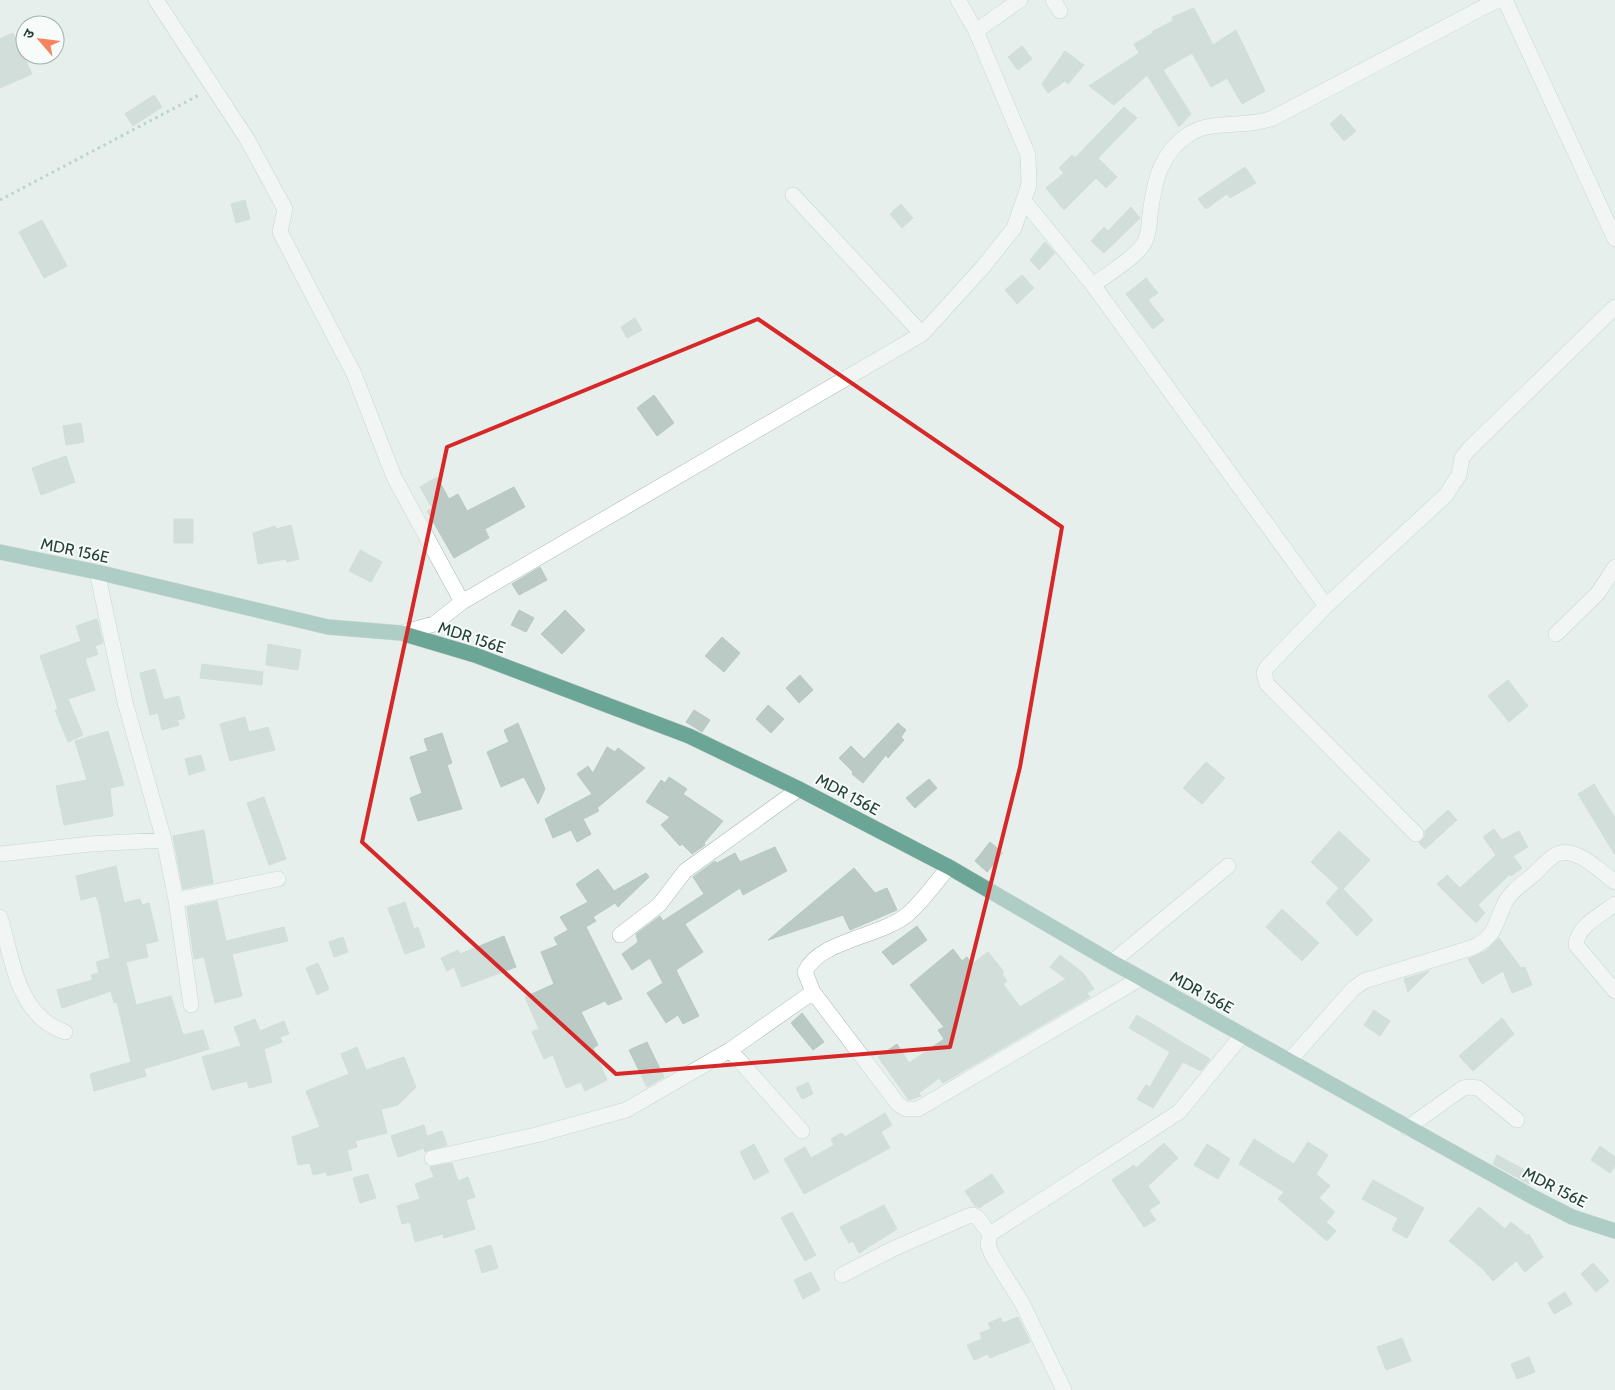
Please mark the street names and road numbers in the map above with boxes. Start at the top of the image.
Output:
street label: MDR 156E [39,534,111,567]
street label: MDR 156E [436,618,508,657]
street label: MDR 156E [813,770,883,819]
street label: MDR 156E [1167,967,1237,1018]
street label: MDR 156E [1519,1163,1590,1212]

